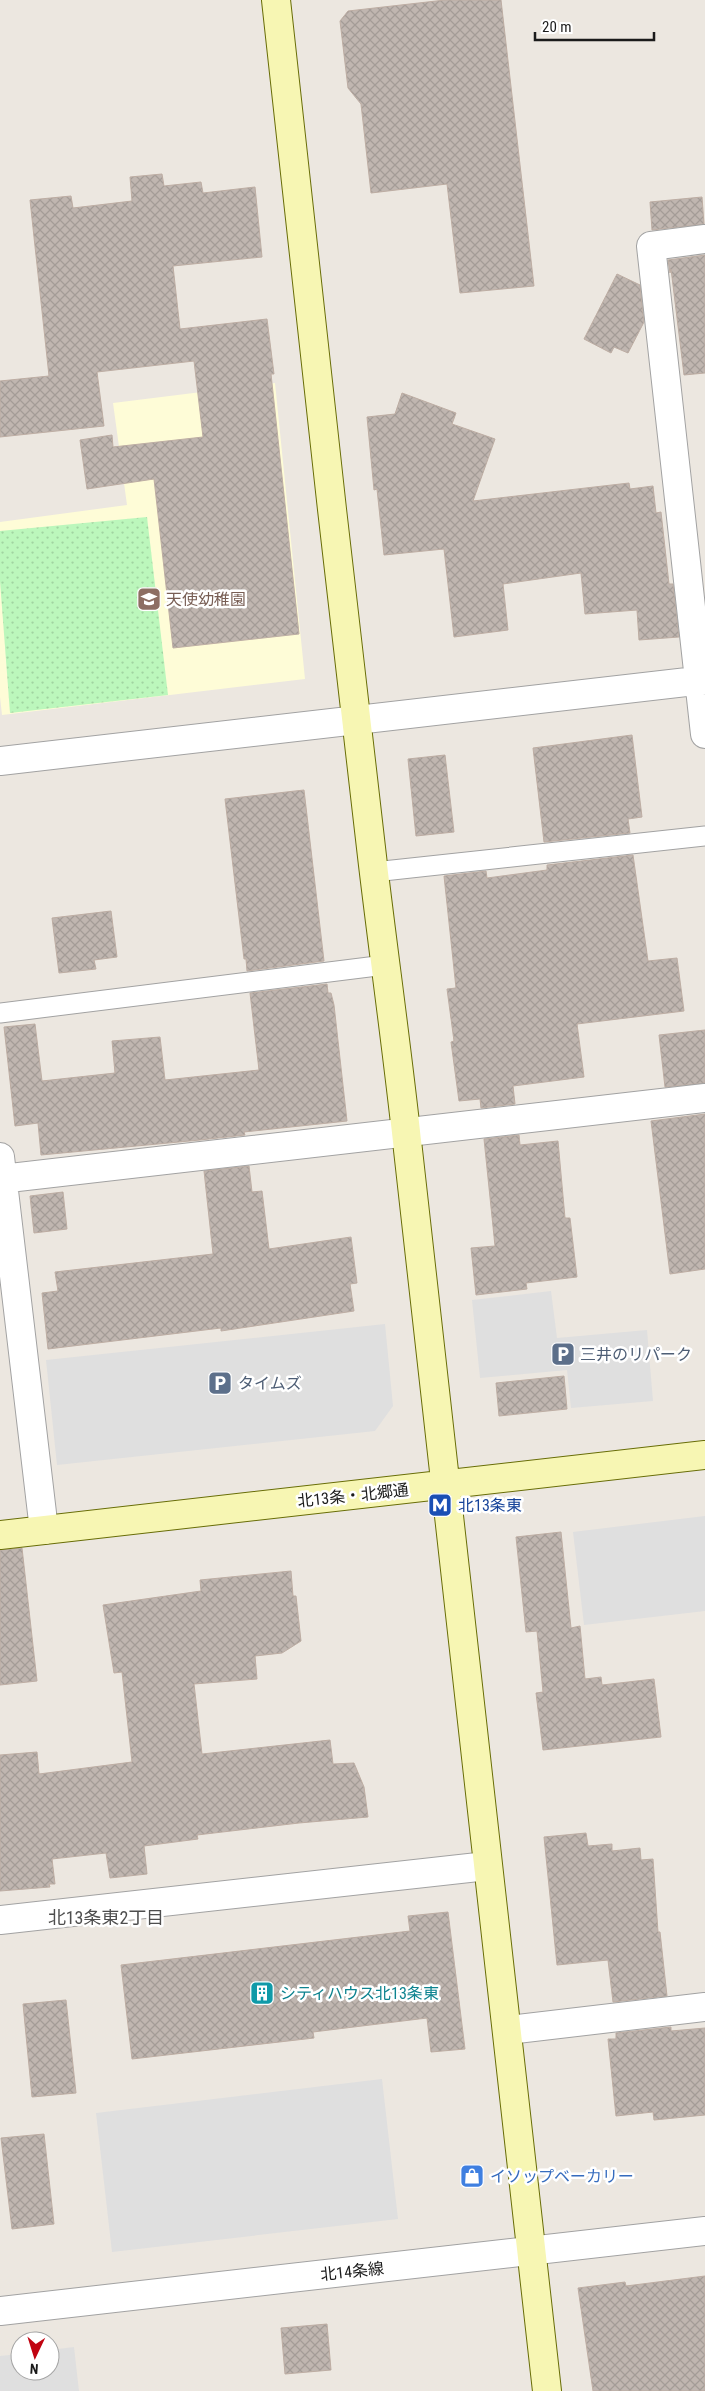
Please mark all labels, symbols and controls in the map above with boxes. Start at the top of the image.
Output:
scale bar [535,10,654,42]
text: 20 m [542,18,572,36]
school or university icon: 天使幼稚園 [136,586,162,612]
place label: 天使幼稚園 [166,590,246,609]
parking icon: 三井のリパーク [550,1341,576,1367]
place label: 三井のリパーク [580,1345,692,1364]
parking icon: タイムズ [207,1370,233,1396]
place label: タイムズ [238,1374,302,1393]
street label: 北13条・北郷通 [296,1480,410,1511]
metro station icon: 北13条東 [427,1492,453,1518]
place label: 北13条東 [458,1496,522,1515]
district label: 北13条東2丁目 [48,1907,164,1928]
building icon: シティハウス北13条東 [249,1980,275,2006]
place label: シティハウス北13条東 [280,1984,439,2003]
shop icon: イソップベーカリー [459,2163,485,2189]
place label: イソップベーカリー [490,2167,634,2186]
street label: 北14条線 [319,2259,385,2284]
north arrow [10,2331,60,2381]
text: N [29,2361,39,2377]

